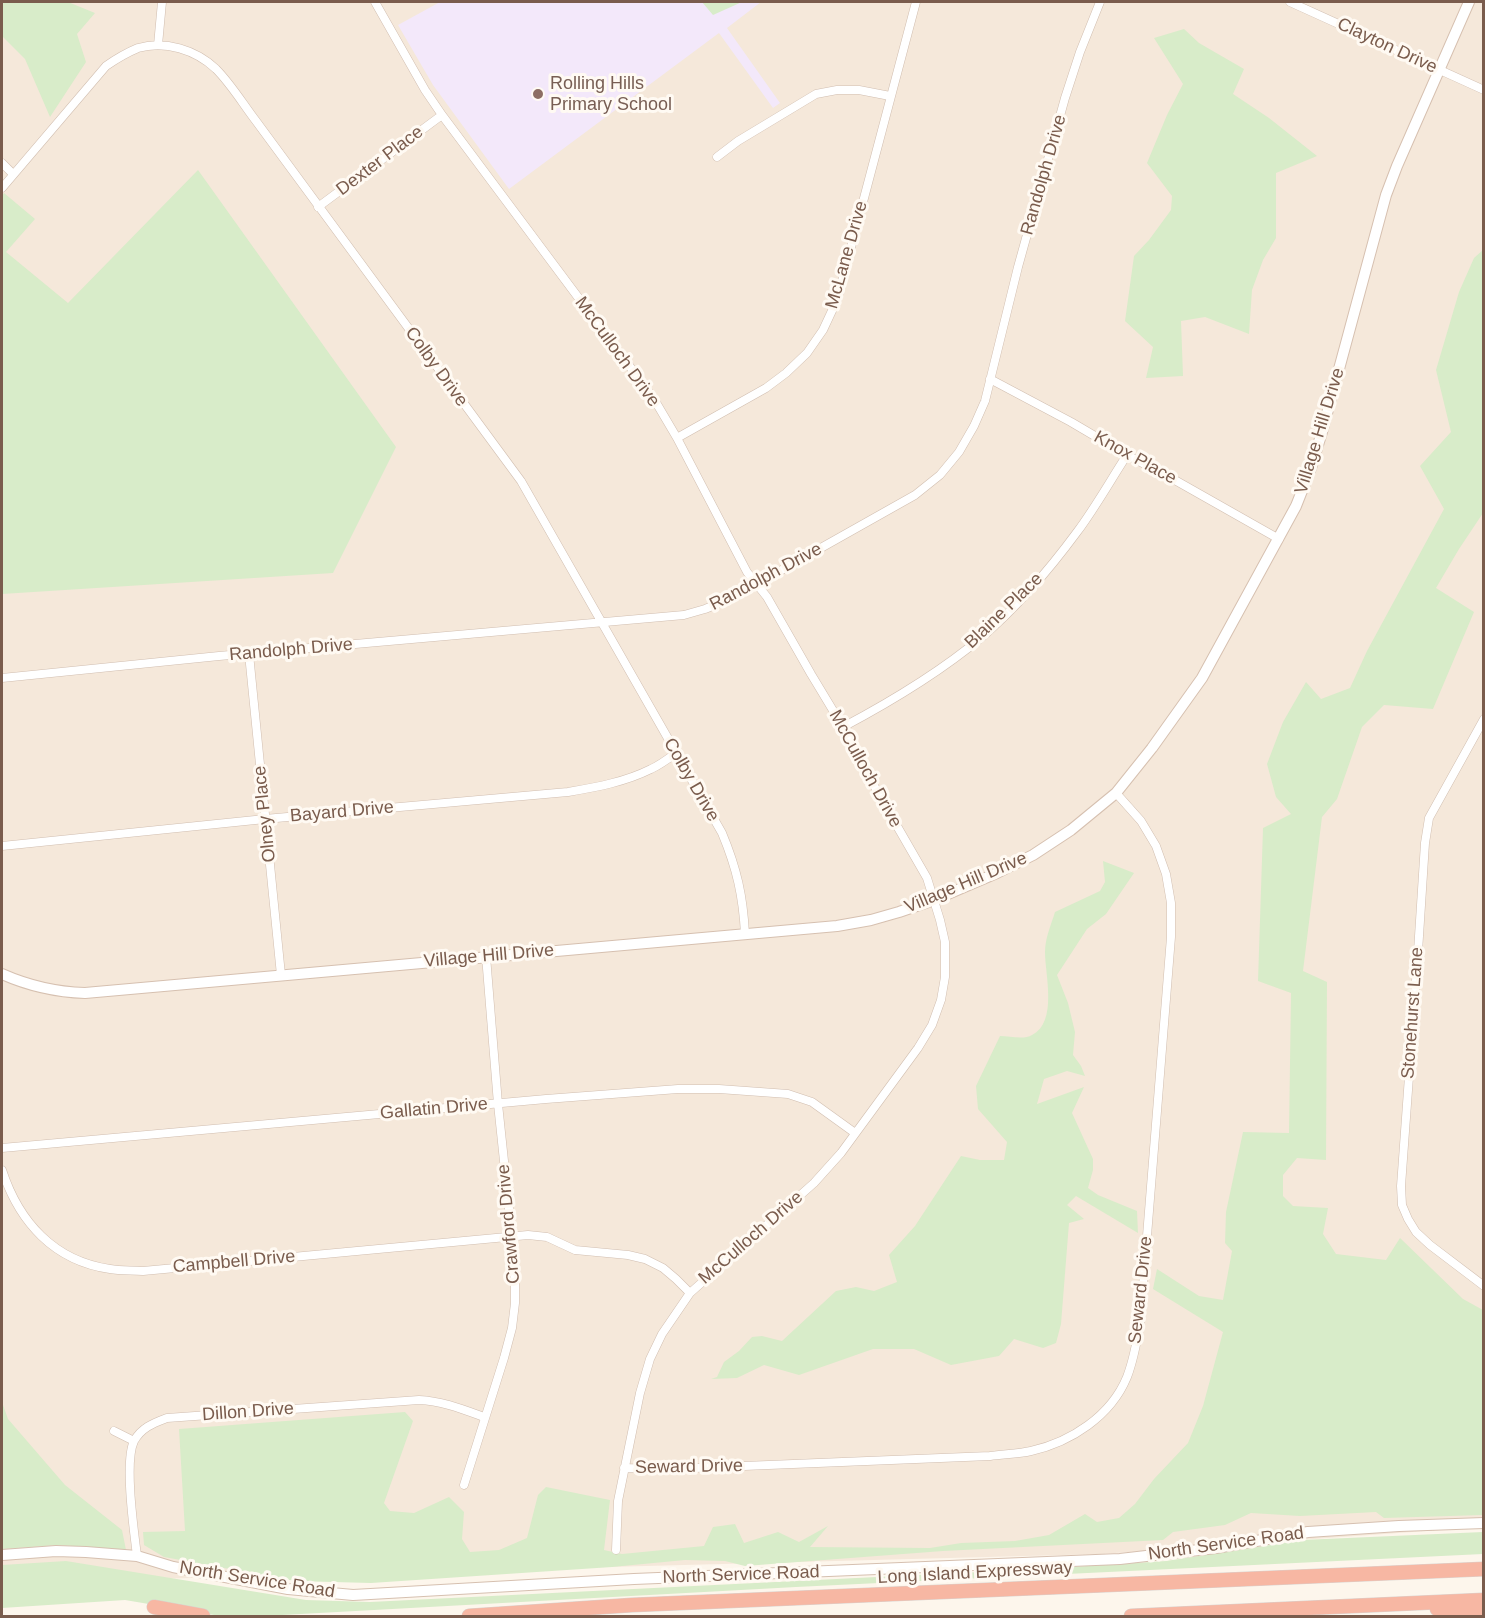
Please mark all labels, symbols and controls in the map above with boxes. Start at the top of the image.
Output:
street label: Clayton Drive [1333,13,1441,79]
place label: Rolling Hills Primary School [550,73,672,116]
marker: Rolling Hills Primary School [531,87,545,101]
street label: Randolph Drive [1017,112,1071,238]
street label: Dexter Place [332,121,428,201]
street label: McLane Drive [821,199,873,311]
street label: McCulloch Drive [570,293,664,411]
street label: Colby Drive [400,323,472,411]
street label: Village Hill Drive [1291,365,1349,497]
street label: Knox Place [1090,426,1180,490]
street label: Randolph Drive [706,538,826,616]
street label: Blaine Place [961,568,1047,654]
street label: Randolph Drive [228,634,354,666]
street label: McCulloch Drive [824,706,906,832]
street label: Colby Drive [658,734,724,826]
street label: Olney Place [249,765,281,863]
street label: Bayard Drive [289,797,395,827]
street label: Village Hill Drive [902,848,1030,918]
street label: Village Hill Drive [423,940,555,972]
street label: Stonehurst Lane [1398,946,1428,1080]
street label: Gallatin Drive [379,1094,489,1124]
street label: Crawford Drive [493,1163,525,1285]
street label: McCulloch Drive [694,1187,808,1289]
street label: Seward Drive [1125,1235,1157,1345]
street label: Campbell Drive [172,1246,296,1278]
street label: Dillon Drive [201,1398,295,1426]
street label: Seward Drive [635,1455,743,1479]
street label: North Service Road [1147,1522,1305,1566]
street label: North Service Road [178,1557,336,1603]
street label: Long Island Expressway [877,1557,1073,1589]
street label: North Service Road [662,1561,820,1589]

